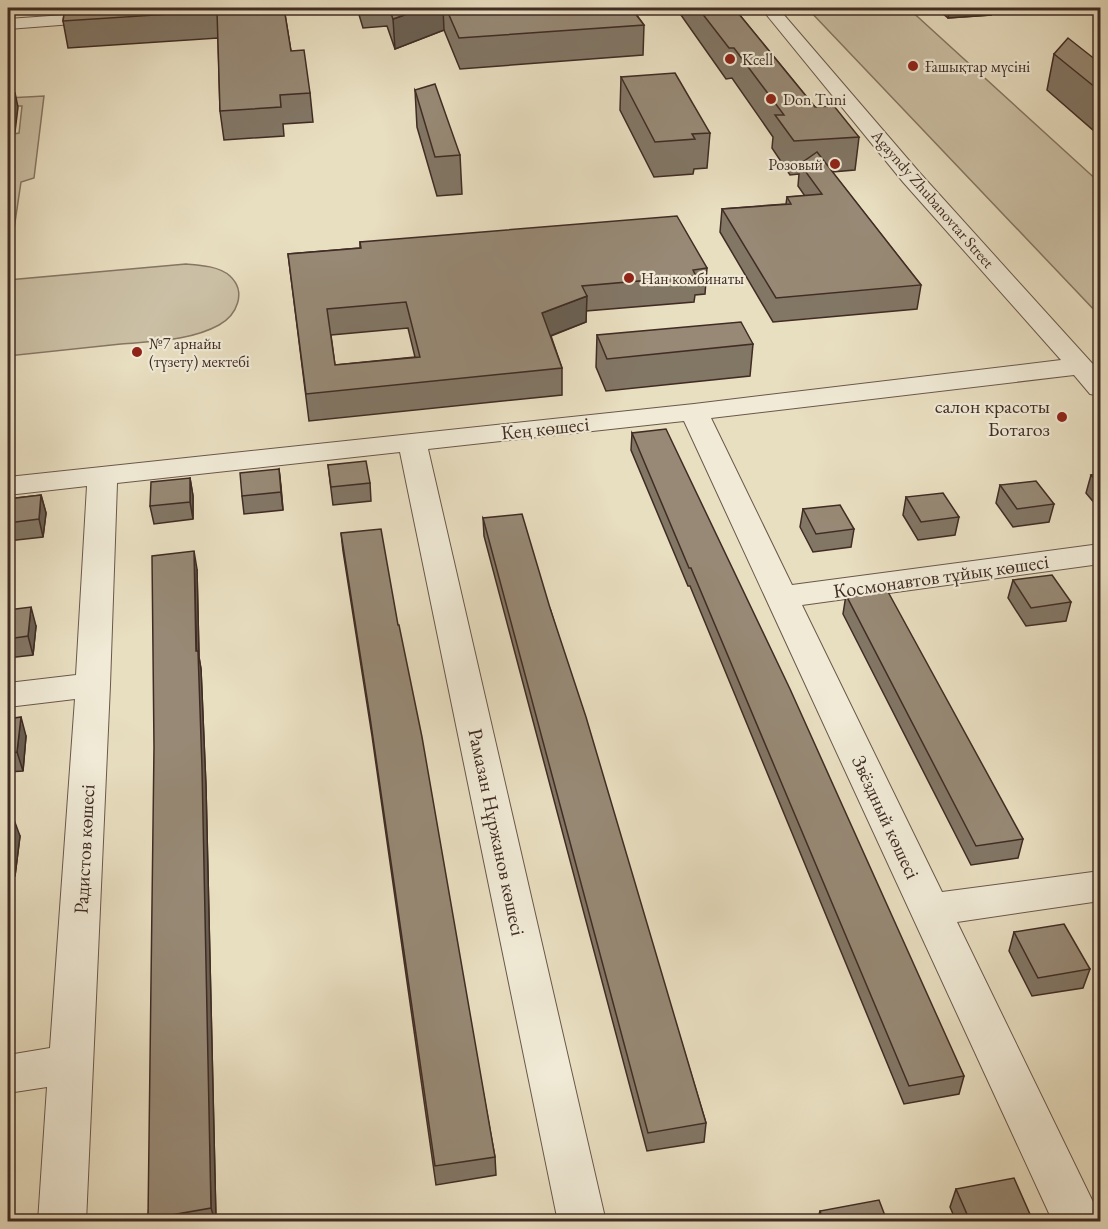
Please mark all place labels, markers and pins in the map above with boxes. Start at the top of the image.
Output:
place label: Kcell [742,49,773,70]
marker: Kcell [723,52,737,66]
place label: Ғашықтар мүсіні [925,56,1030,77]
marker: Ғашықтар мүсіні [906,59,920,73]
place label: Don Tuni [783,89,846,110]
marker: Don Tuni [764,92,778,106]
place label: Розовый [768,154,824,175]
marker: Розовый [828,157,842,171]
place label: Нан комбинаты [641,268,744,289]
marker: Нан комбинаты [622,271,636,285]
place label: №7 арнайы (түзету) мектебі [149,333,250,372]
marker: №7 арнайы (түзету) мектебі [130,345,144,359]
place label: салон красоты Ботагоз [935,393,1050,442]
marker: салон красоты Ботагоз [1055,410,1069,424]

